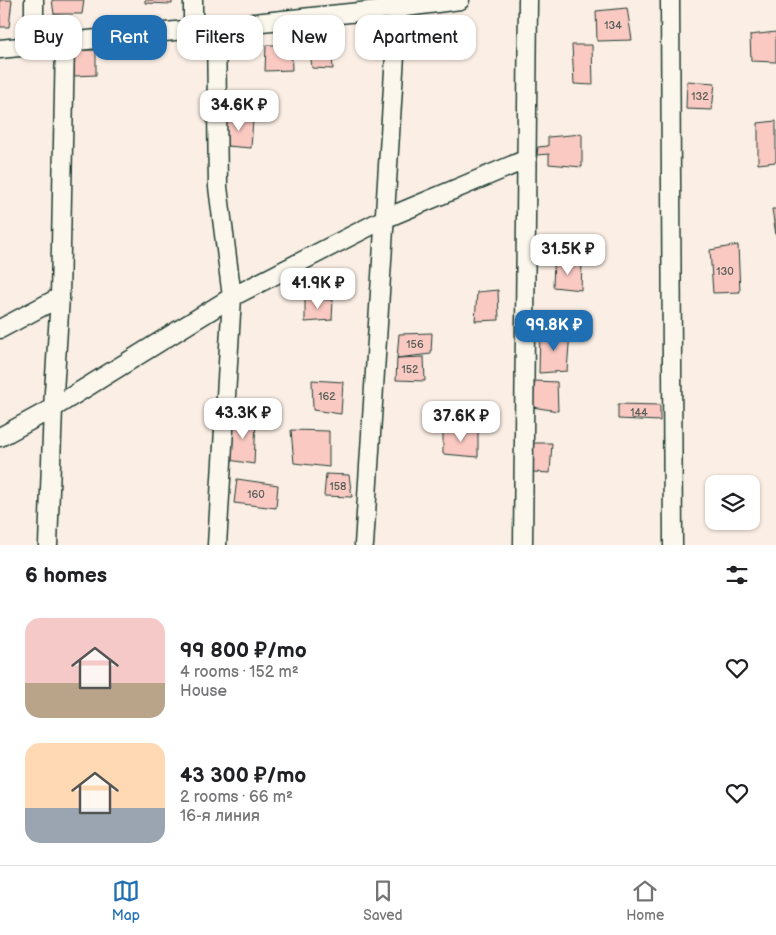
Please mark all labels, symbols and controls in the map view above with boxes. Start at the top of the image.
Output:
chip: Buy [15,15,82,60]
chip: Rent [92,15,167,60]
chip: Filters [177,15,263,60]
chip: New [273,15,345,60]
chip: Apartment [355,15,476,60]
house number: 134 [604,19,622,32]
pin: 34.6K ₽ [193,90,285,132]
house number: 132 [691,90,709,103]
text: 34.6K ₽ [211,96,267,115]
pin: 31.5K ₽ [522,234,614,276]
text: 31.5K ₽ [541,240,595,259]
house number: 130 [716,265,734,278]
pin: 41.9K ₽ [272,268,364,310]
text: 41.9K ₽ [291,274,345,293]
pin: 99.8K ₽ [508,310,600,352]
text: 99.8K ₽ [526,316,582,335]
house number: 156 [406,338,424,351]
house number: 152 [401,363,419,376]
house number: 162 [318,390,336,403]
pin: 43.3K ₽ [197,398,289,440]
pin: 37.6K ₽ [415,400,507,443]
text: 43.3K ₽ [215,404,271,423]
house number: 144 [630,406,648,419]
text: 37.6K ₽ [433,407,489,426]
map controls [705,475,760,530]
button: layers [705,475,760,530]
house number: 158 [330,480,346,493]
house number: 160 [247,488,265,501]
icon: filters [723,561,751,589]
text: 6 homes [25,563,107,588]
icon: home [65,638,125,698]
text: 99 800 ₽/mo [180,638,307,663]
icon: heart [723,654,751,682]
text: 4 rooms · 152 m² [180,663,299,682]
text: House [180,682,227,701]
icon: home [65,763,125,823]
text: 43 300 ₽/mo [180,763,306,788]
icon: heart [723,779,751,807]
text: 2 rooms · 66 m² [180,788,293,807]
text: 16-я линия [180,807,260,826]
tab: Map [112,877,140,924]
tab: Saved [363,877,403,924]
tab: Home [626,877,664,924]

